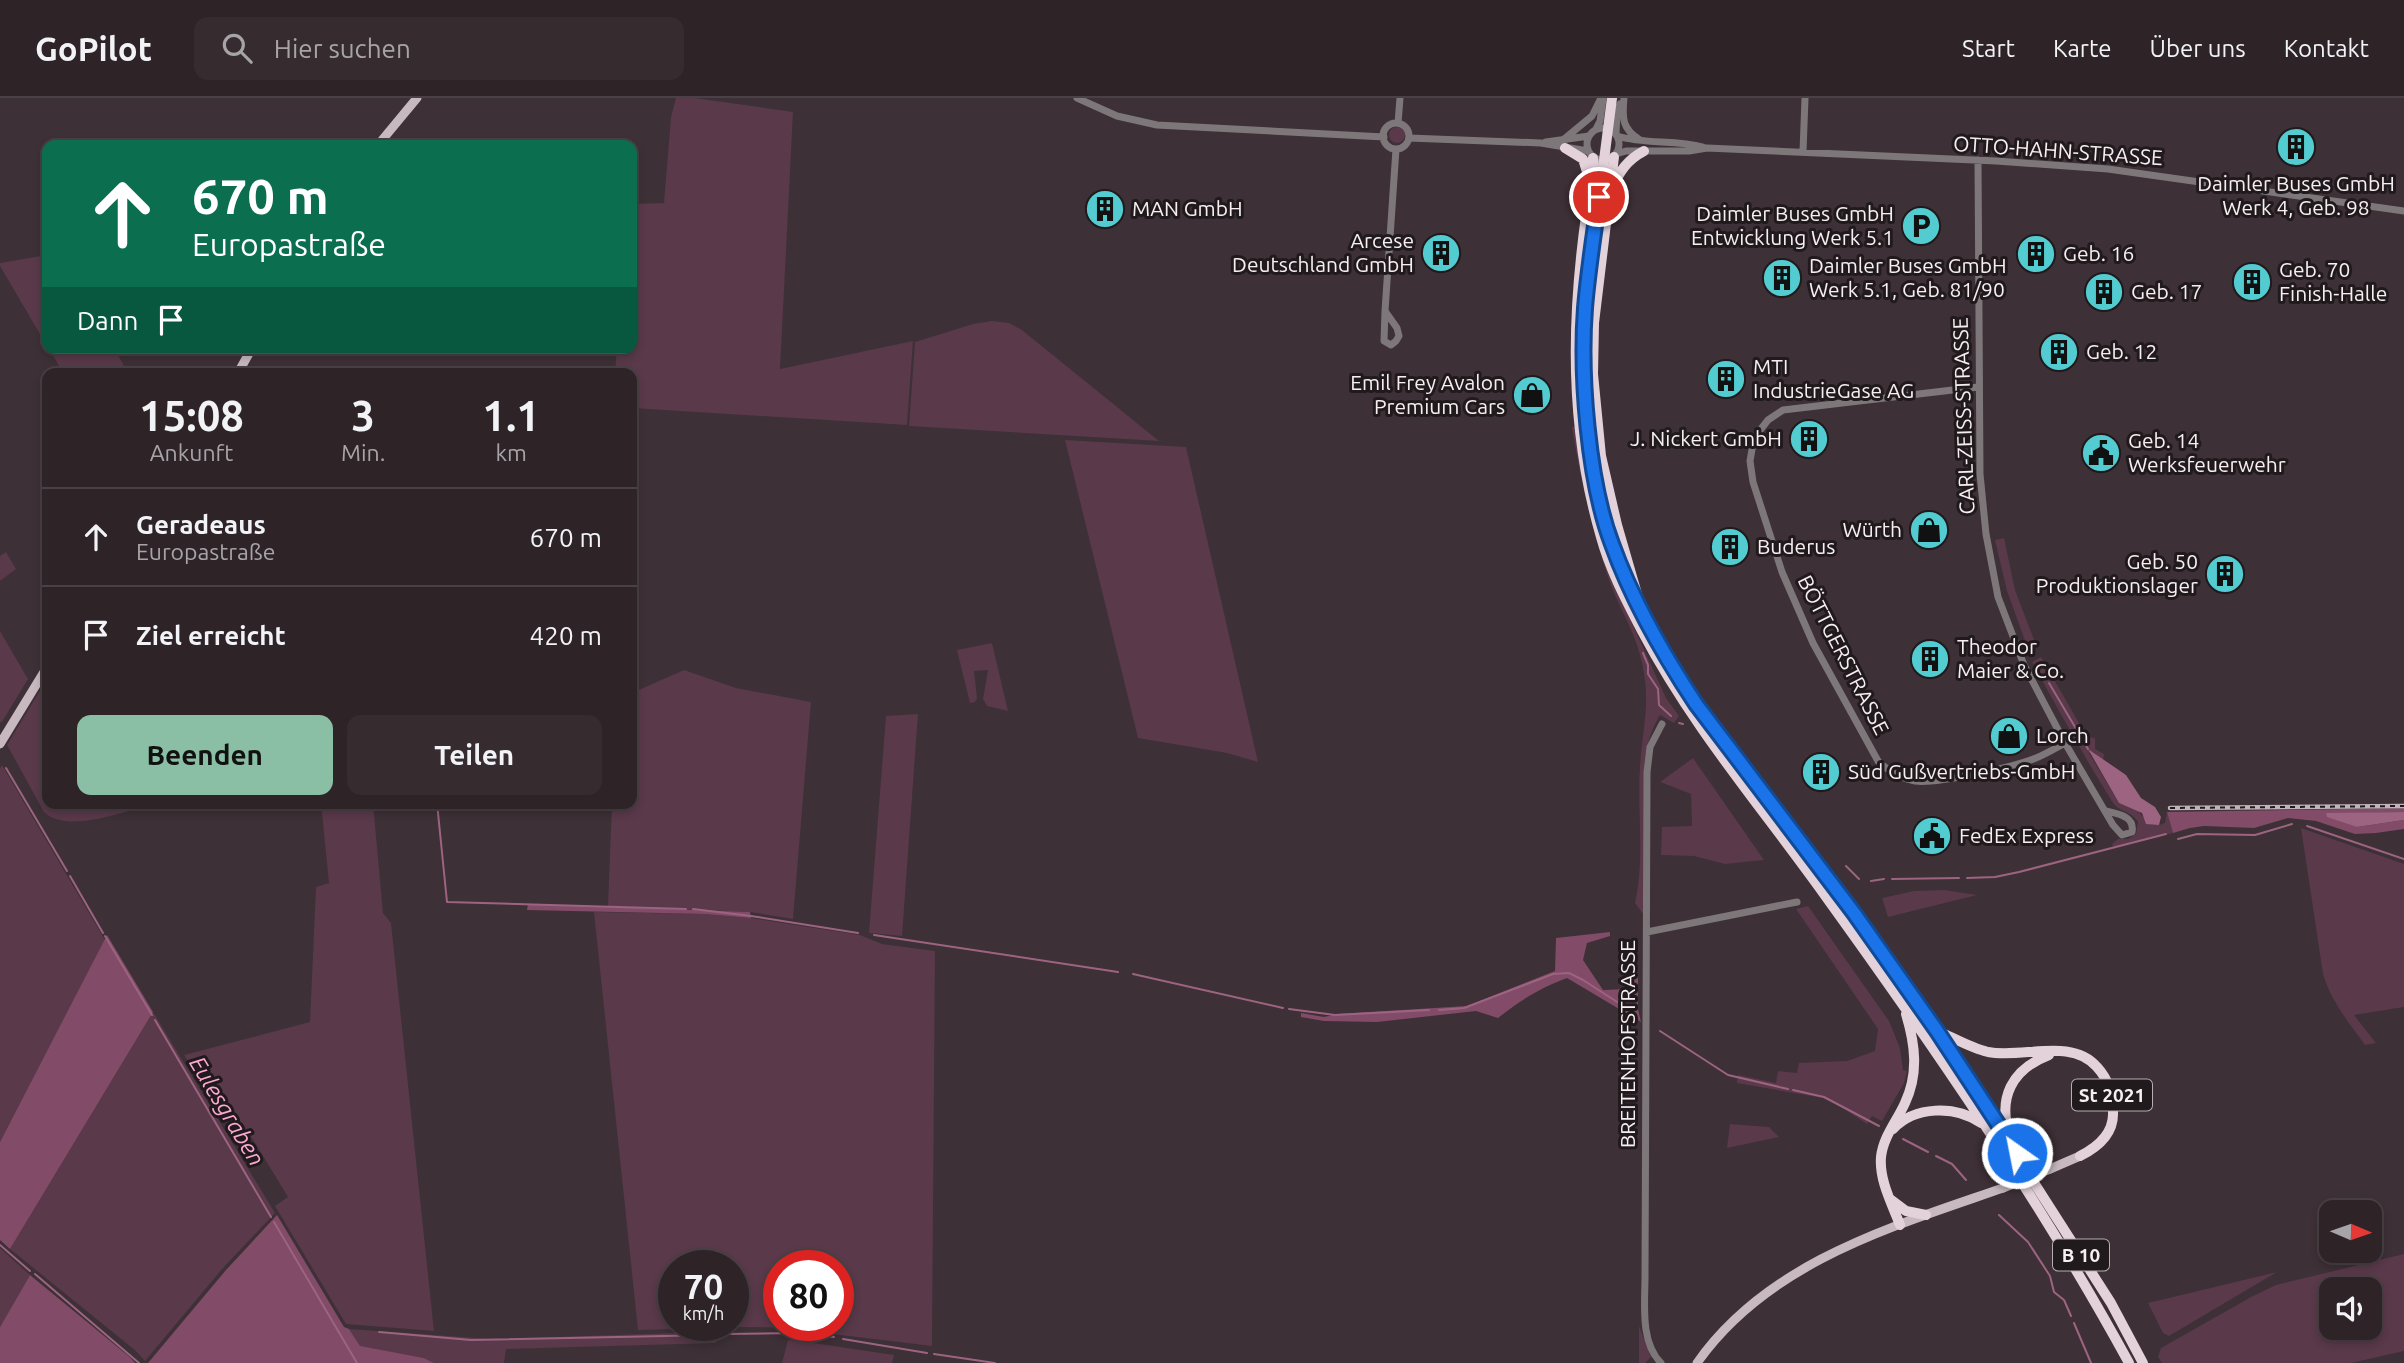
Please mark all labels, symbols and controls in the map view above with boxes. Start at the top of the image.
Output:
search box [194,17,684,80]
icon: search [218,29,256,67]
text: GoPilot [35,30,152,67]
text: Hier suchen [274,34,411,63]
text: Start [1962,35,2015,62]
text: Karte [2053,35,2112,62]
text: Über uns [2150,35,2246,62]
text: Kontakt [2284,35,2369,62]
building icon: Daimler Buses GmbH Werk 4, Geb. 98 [2275,126,2317,168]
street label: OTTO-HAHN-STRASSE [1953,131,2164,169]
pin [1569,167,1629,227]
icon: ahead [77,168,168,259]
text: 670 m [192,168,329,223]
place label: Daimler Buses GmbH Werk 4, Geb. 98 [2197,171,2395,219]
icon: arrive [1580,178,1618,216]
building icon: MAN GmbH [1084,188,1126,230]
place label: MAN GmbH [1132,196,1243,220]
place label: Daimler Buses GmbH Entwicklung Werk 5.1 [1691,201,1894,249]
parking icon: Daimler Buses GmbH Entwicklung Werk 5.1 [1900,205,1942,247]
text: Europastraße [192,226,386,262]
place label: Arcese Deutschland GmbH [1232,228,1414,276]
building icon: Arcese Deutschland GmbH [1420,232,1462,274]
building icon: Geb. 16 [2015,233,2057,275]
place label: Geb. 16 [2063,241,2134,265]
place label: Daimler Buses GmbH Werk 5.1, Geb. 81/90 [1809,253,2007,301]
building icon: Daimler Buses GmbH Werk 5.1, Geb. 81/90 [1761,257,1803,299]
place label: Geb. 70 Finish-Halle [2279,257,2387,305]
building icon: Geb. 70 Finish-Halle [2231,261,2273,303]
building icon: Geb. 17 [2083,271,2125,313]
place label: Geb. 17 [2131,279,2202,303]
icon: arrive [152,301,190,339]
text: Dann [77,306,138,335]
street label: CARL-ZEISS-STRASSE [1948,317,1978,515]
building icon: Geb. 12 [2038,331,2080,373]
place label: Geb. 12 [2086,339,2157,363]
place label: MTI IndustrieGase AG [1753,354,1914,402]
building icon: MTI IndustrieGase AG [1705,358,1747,400]
place label: Emil Frey Avalon Premium Cars [1350,370,1505,418]
shop icon: Emil Frey Avalon Premium Cars [1511,374,1553,416]
text: 15:08 [139,392,244,439]
text: 3 [351,392,375,439]
text: 1.1 [482,392,540,439]
building icon: J. Nickert GmbH [1788,418,1830,460]
place label: J. Nickert GmbH [1630,426,1782,450]
place label: Geb. 14 Werksfeuerwehr [2128,428,2286,476]
public building icon: Geb. 14 Werksfeuerwehr [2080,432,2122,474]
text: Ankunft [150,440,233,465]
text: Min. [341,440,385,465]
text: km [495,440,527,465]
shop icon: Würth [1908,509,1950,551]
text: Geradeaus [136,510,266,539]
place label: Würth [1843,517,1902,541]
icon: ahead [77,518,115,556]
text: 670 m [530,523,602,552]
building icon: Buderus [1709,526,1751,568]
place label: Buderus [1757,534,1835,558]
text: Europastraße [136,539,275,564]
place label: Geb. 50 Produktionslager [2036,549,2198,597]
building icon: Geb. 50 Produktionslager [2204,553,2246,595]
street label: BÖTTGERSTRASSE [1793,571,1894,738]
icon: arrive [77,616,115,654]
text: Ziel erreicht [136,621,286,650]
text: 420 m [530,621,602,650]
place label: Theodor Maier & Co. [1957,634,2064,682]
building icon: Theodor Maier & Co. [1909,638,1951,680]
button: Beenden [77,715,333,795]
button: Teilen [347,715,602,795]
shop icon: Lorch [1988,715,2030,757]
place label: Lorch [2036,723,2089,747]
building icon: Süd Gußvertriebs-GmbH [1800,751,1842,793]
place label: Süd Gußvertriebs-GmbH [1848,759,2075,783]
public building icon: FedEx Express [1911,815,1953,857]
place label: FedEx Express [1959,823,2094,847]
street label: BREITENHOFSTRASSE [1615,940,1639,1148]
water label: Eulesgraben [185,1052,270,1170]
road number: St 2021 [2072,1079,2152,1110]
position arrow [1980,1116,2054,1190]
north arrow [2319,1200,2382,1264]
map controls [2319,1200,2382,1340]
road number: B 10 [2053,1240,2109,1270]
speed limit sign: 80 [763,1250,854,1341]
text: 70 [684,1266,723,1306]
button: sound [2319,1277,2382,1340]
text: km/h [683,1303,724,1323]

